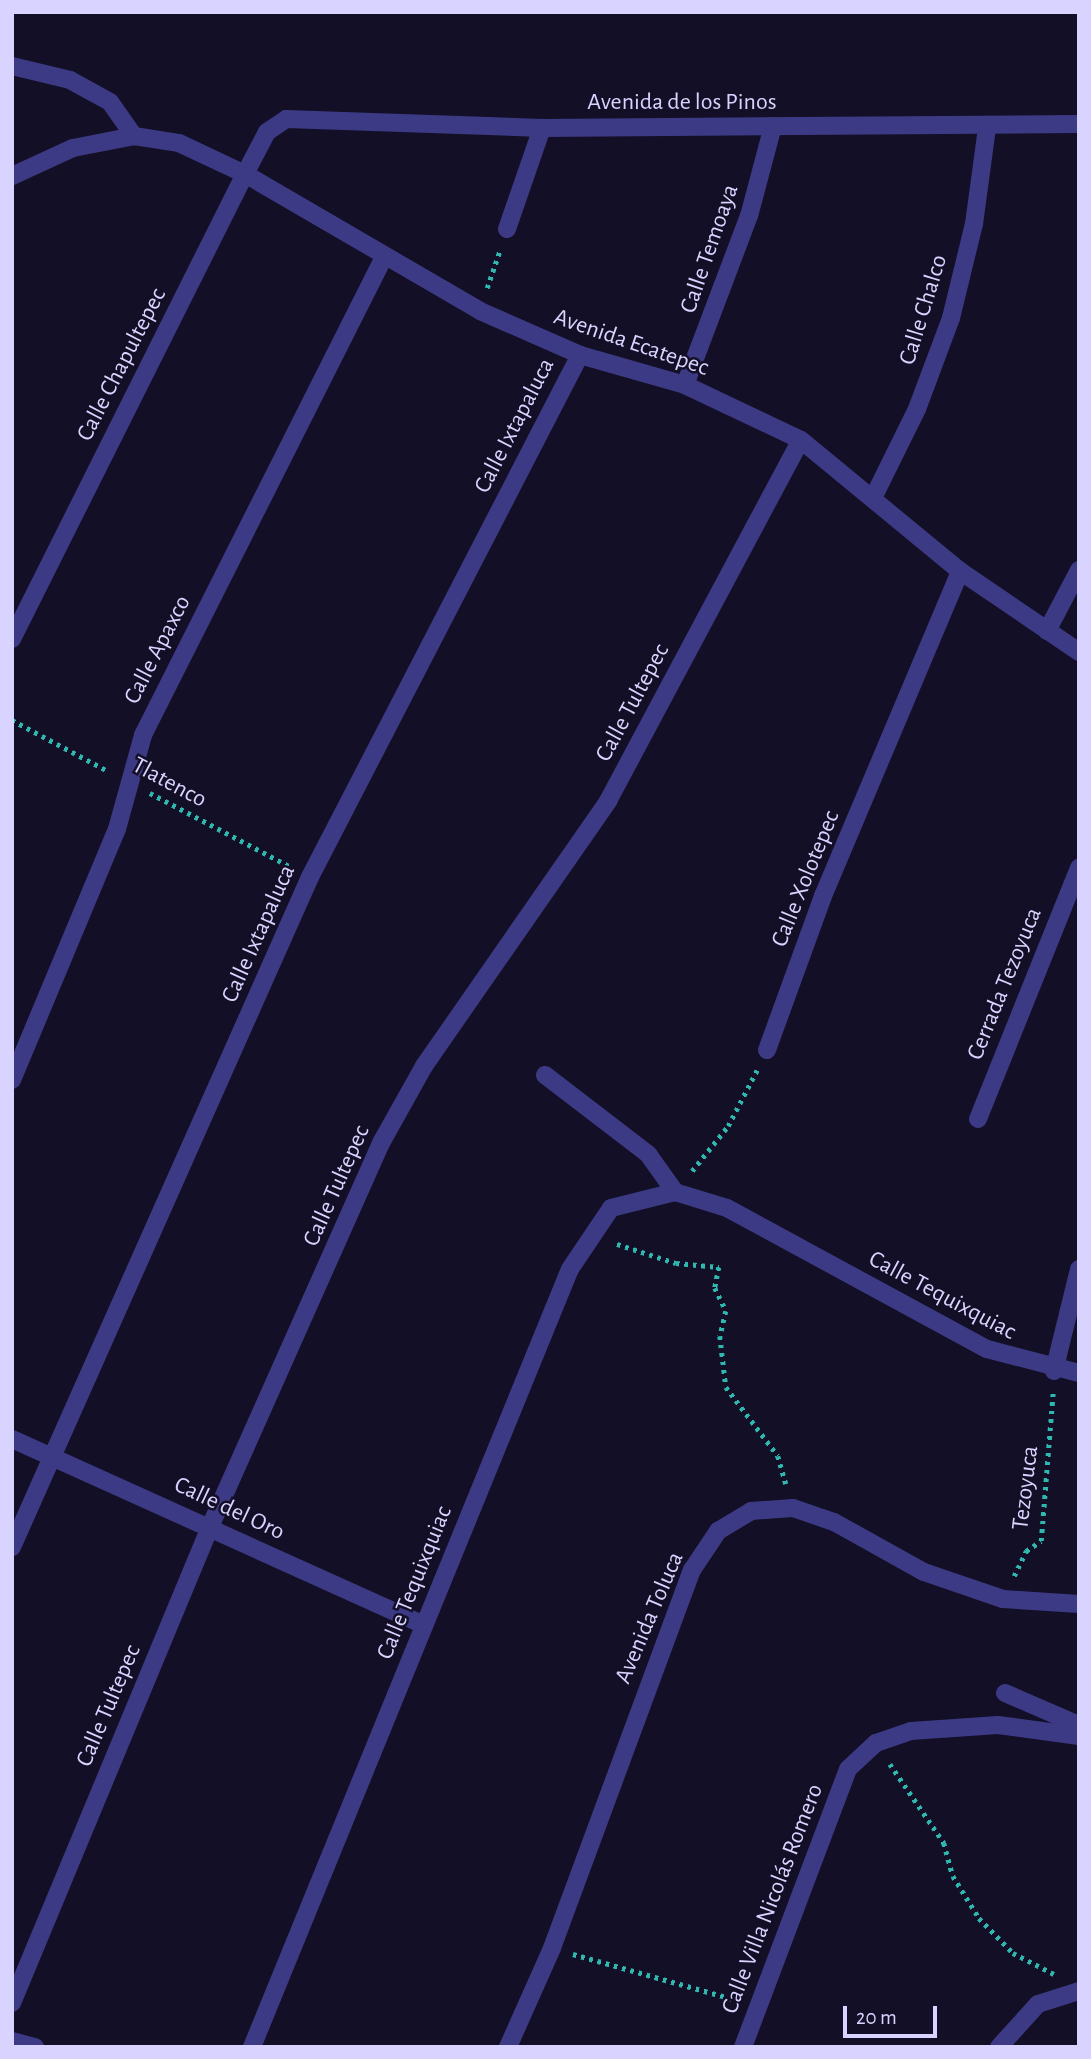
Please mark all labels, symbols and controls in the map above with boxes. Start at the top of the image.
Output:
street label: Avenida de los Pinos [587,89,777,117]
street label: Calle Temoaya [675,181,745,317]
street label: Calle Chalco [894,252,954,368]
street label: Calle Chapultepec [71,284,173,446]
street label: Avenida Ecatepec [550,303,712,383]
street label: Calle Ixtapaluca [469,354,561,498]
street label: Calle Apaxco [118,591,198,709]
street label: Calle Tultepec [590,639,676,767]
street label: Tlatenco [127,751,211,815]
street label: Calle Xolotepec [766,807,846,951]
street label: Calle Ixtapaluca [216,861,302,1007]
street label: Cerrada Tezoyuca [961,904,1049,1064]
street label: Calle Tultepec [298,1121,376,1251]
street label: Calle Tequixquiac [863,1245,1021,1347]
street label: Tezoyuca [1007,1444,1045,1532]
street label: Calle del Oro [169,1471,289,1547]
street label: Calle Tequixquiac [371,1502,459,1664]
street label: Avenida Toluca [609,1548,691,1688]
street label: Calle Tultepec [70,1641,148,1771]
street label: Calle Villa Nicolás Romero [716,1780,830,2018]
scale bar [846,1993,940,2037]
text: 20 m [856,2007,897,2028]

